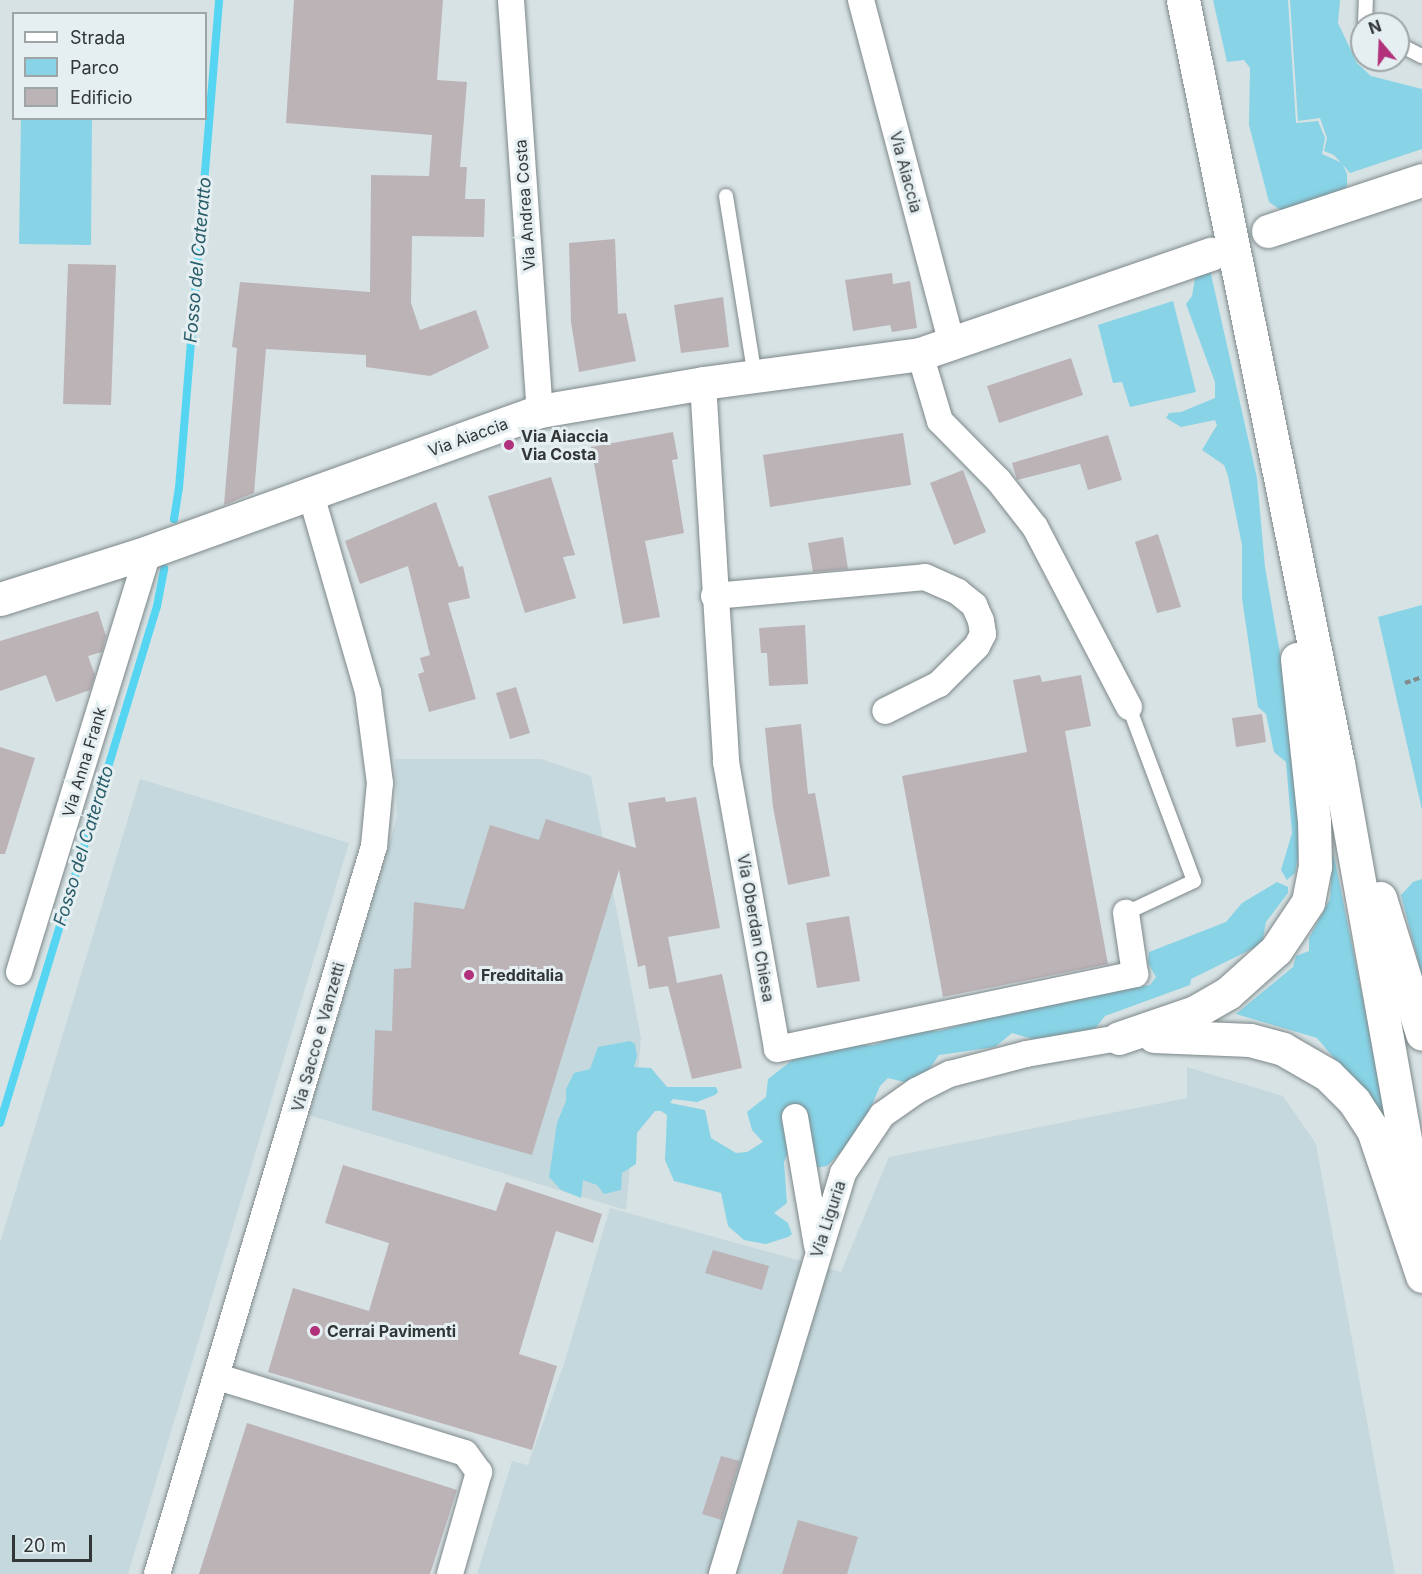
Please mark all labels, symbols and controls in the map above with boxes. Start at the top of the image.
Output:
legend [12,12,207,120]
north arrow [1350,12,1410,72]
text: N [1366,15,1384,38]
text: Strada [70,27,125,48]
text: Parco [70,57,119,78]
text: Edificio [70,87,133,108]
street label: Via Aiaccia [886,129,926,215]
street label: Via Andrea Costa [511,139,539,271]
water label: Fosso del Cateratto [180,176,216,344]
street label: Via Aiaccia [425,414,511,460]
place label: Via Aiaccia Via Costa [521,426,608,464]
marker: Via Aiaccia Via Costa [502,438,516,452]
street label: Via Anna Frank [58,705,110,819]
water label: Fosso del Cateratto [49,763,119,929]
street label: Via Oberdan Chiesa [734,852,778,1004]
street label: Via Sacco e Vanzetti [287,960,349,1114]
place label: Fredditalia [481,965,563,985]
marker: Fredditalia [462,968,476,982]
street label: Via Liguria [807,1178,849,1260]
place label: Cerrai Pavimenti [327,1321,456,1341]
marker: Cerrai Pavimenti [308,1324,322,1338]
scale bar [15,1523,94,1561]
text: 20 m [23,1535,66,1556]

